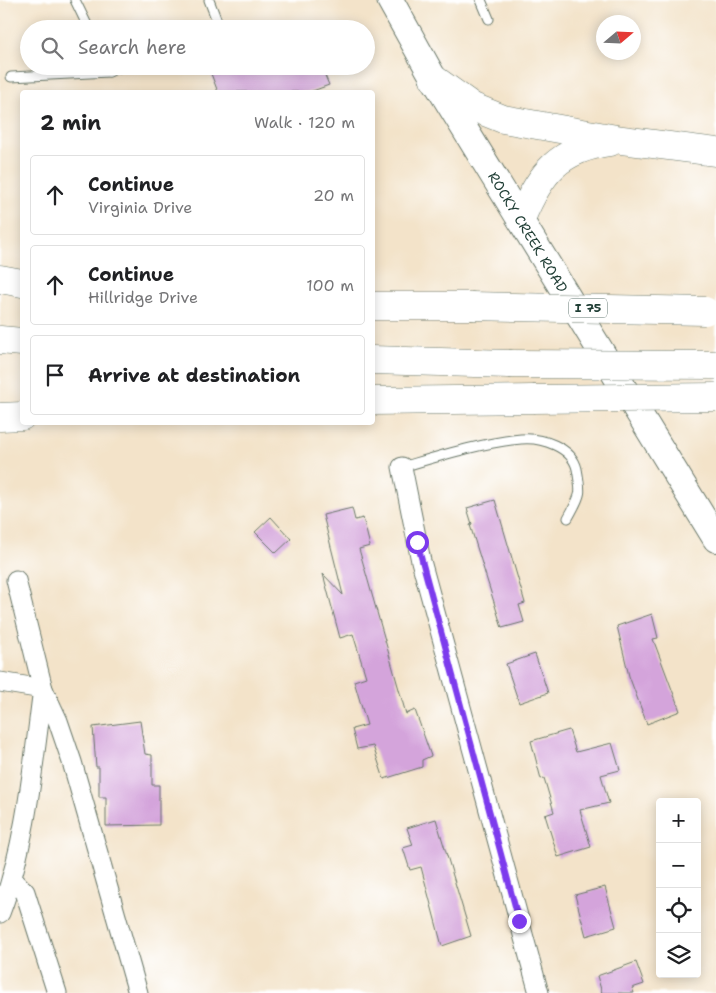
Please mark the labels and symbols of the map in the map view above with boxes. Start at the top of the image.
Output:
north arrow [596,15,641,60]
street label: ROCKY CREEK ROAD [484,168,572,296]
road number: I 75 [569,298,607,318]
route start [406,531,429,554]
route end [508,910,531,933]

